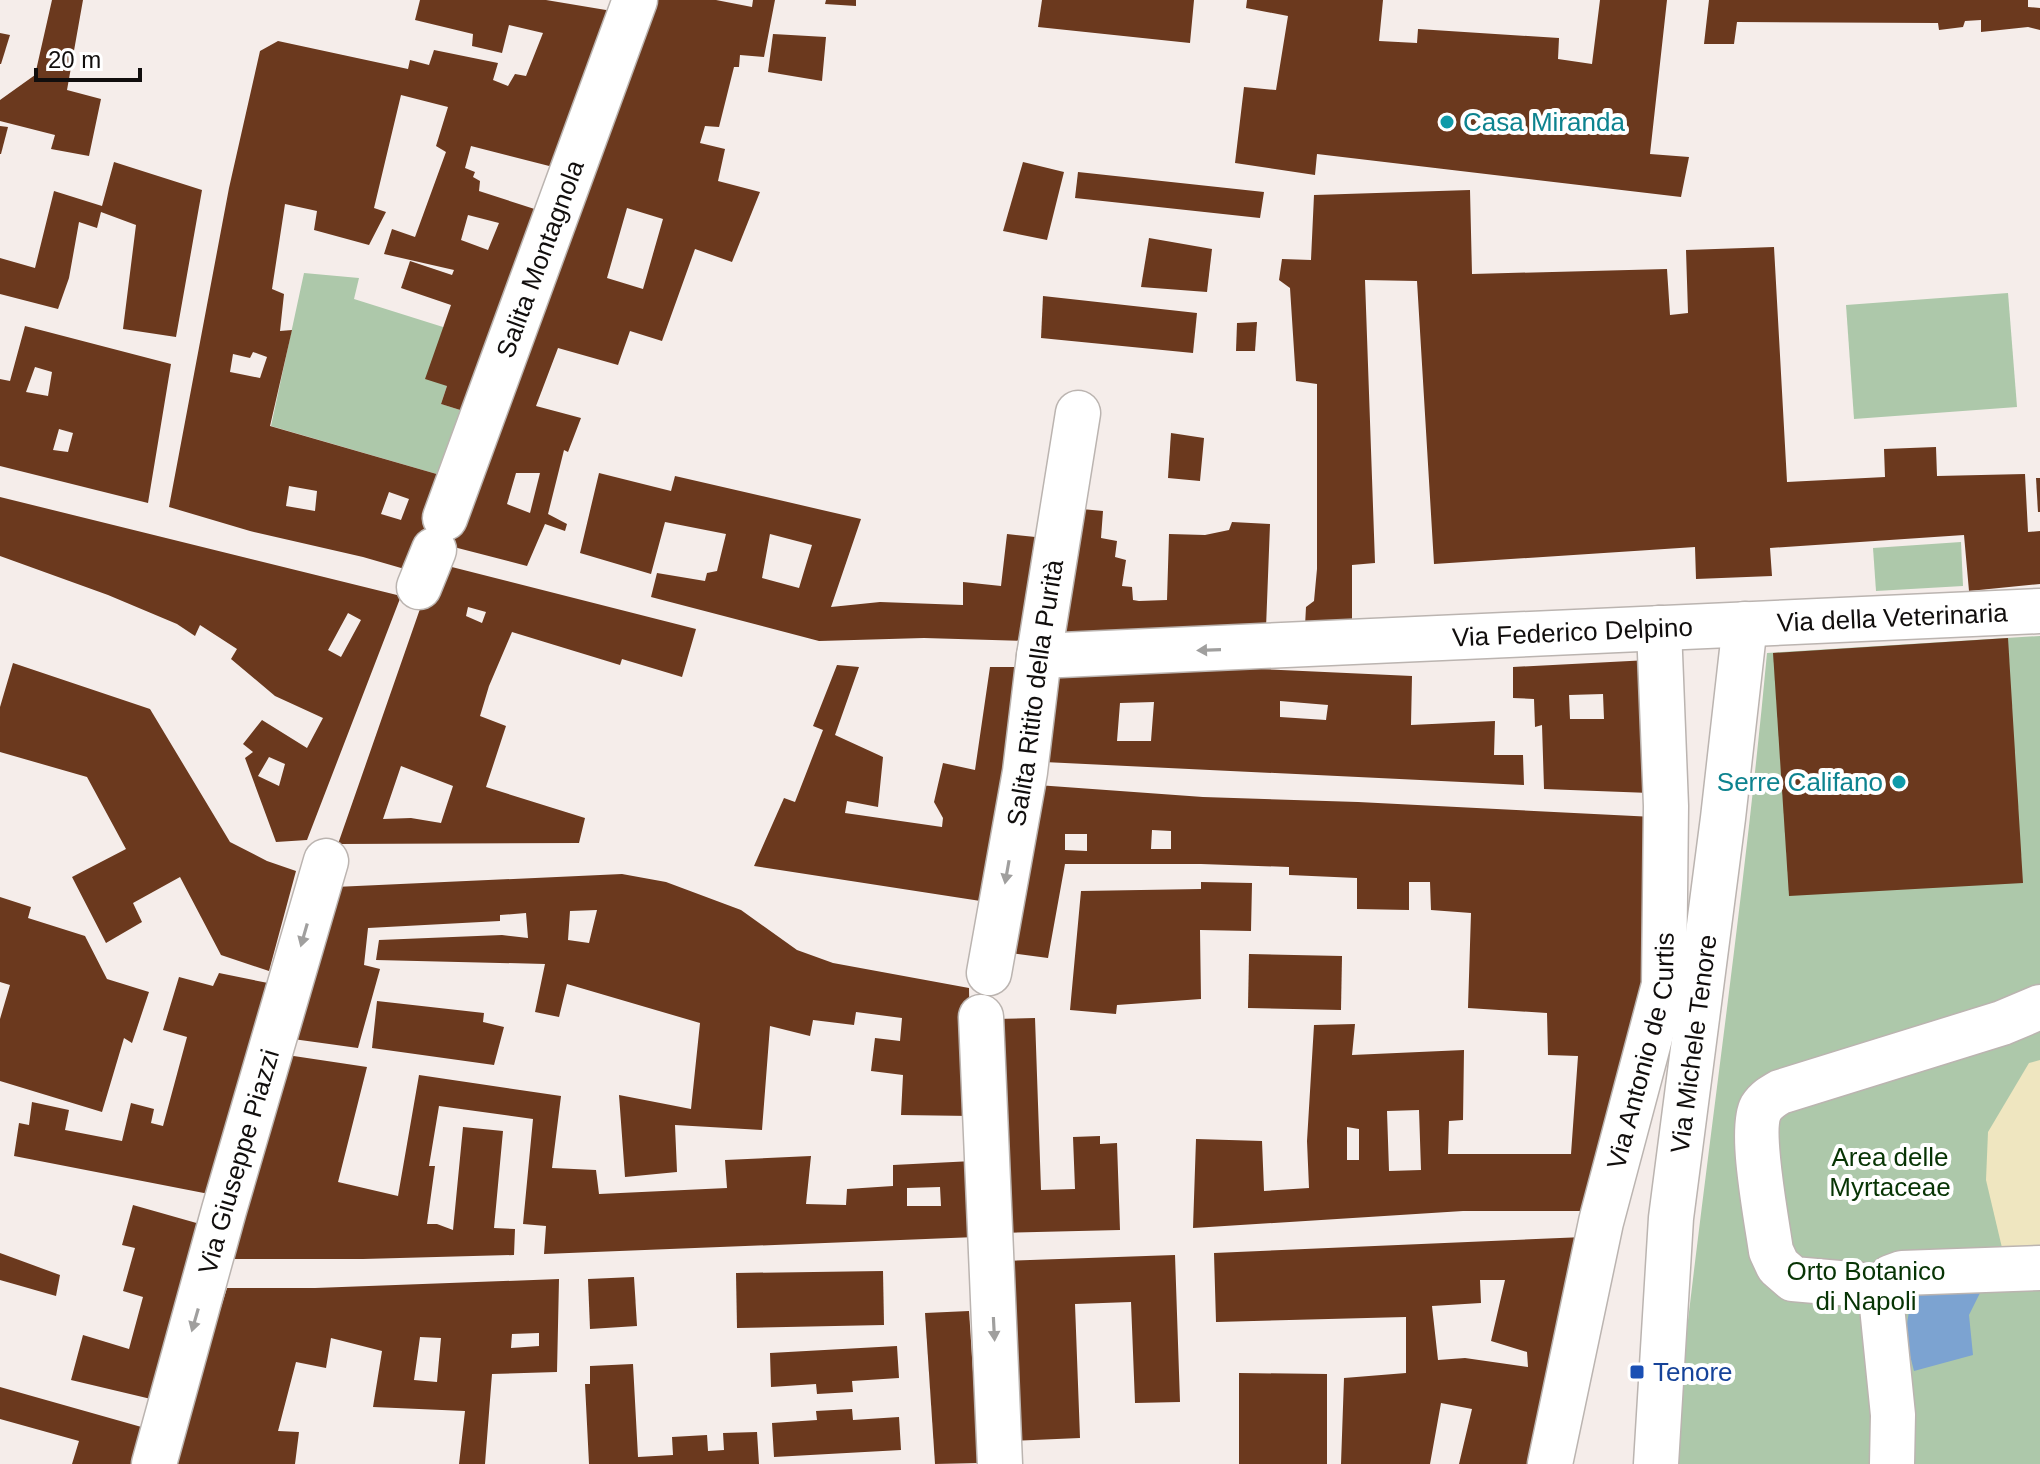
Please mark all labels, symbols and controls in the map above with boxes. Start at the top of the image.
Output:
scale bar [36,32,140,82]
text: 20 m [48,46,101,73]
place label: Casa Miranda [1463,107,1625,137]
marker: Casa Miranda [1438,113,1456,131]
street label: Salita Montagnola [490,155,590,362]
street label: Salita Ritito della Purità [1001,557,1069,828]
street label: Via della Veterinaria [1776,597,2009,638]
street label: Via Federico Delpino [1451,612,1694,652]
one-way arrow [1196,643,1221,656]
place label: Serre Califano [1717,767,1883,797]
marker: Serre Califano [1890,773,1908,791]
one-way arrow [1000,860,1012,885]
one-way arrow [297,924,310,948]
street label: Via Antonio de Curtis [1601,932,1680,1172]
street label: Via Michele Tenore [1665,933,1723,1155]
street label: Via Giuseppe Piazzi [192,1046,285,1277]
park label: Area delle Myrtaceae [1829,1142,1951,1202]
park label: Orto Botanico di Napoli [1787,1256,1945,1316]
one-way arrow [188,1309,201,1333]
one-way arrow [988,1317,1001,1342]
place label: Tenore [1653,1357,1733,1387]
marker: Tenore [1628,1363,1646,1381]

